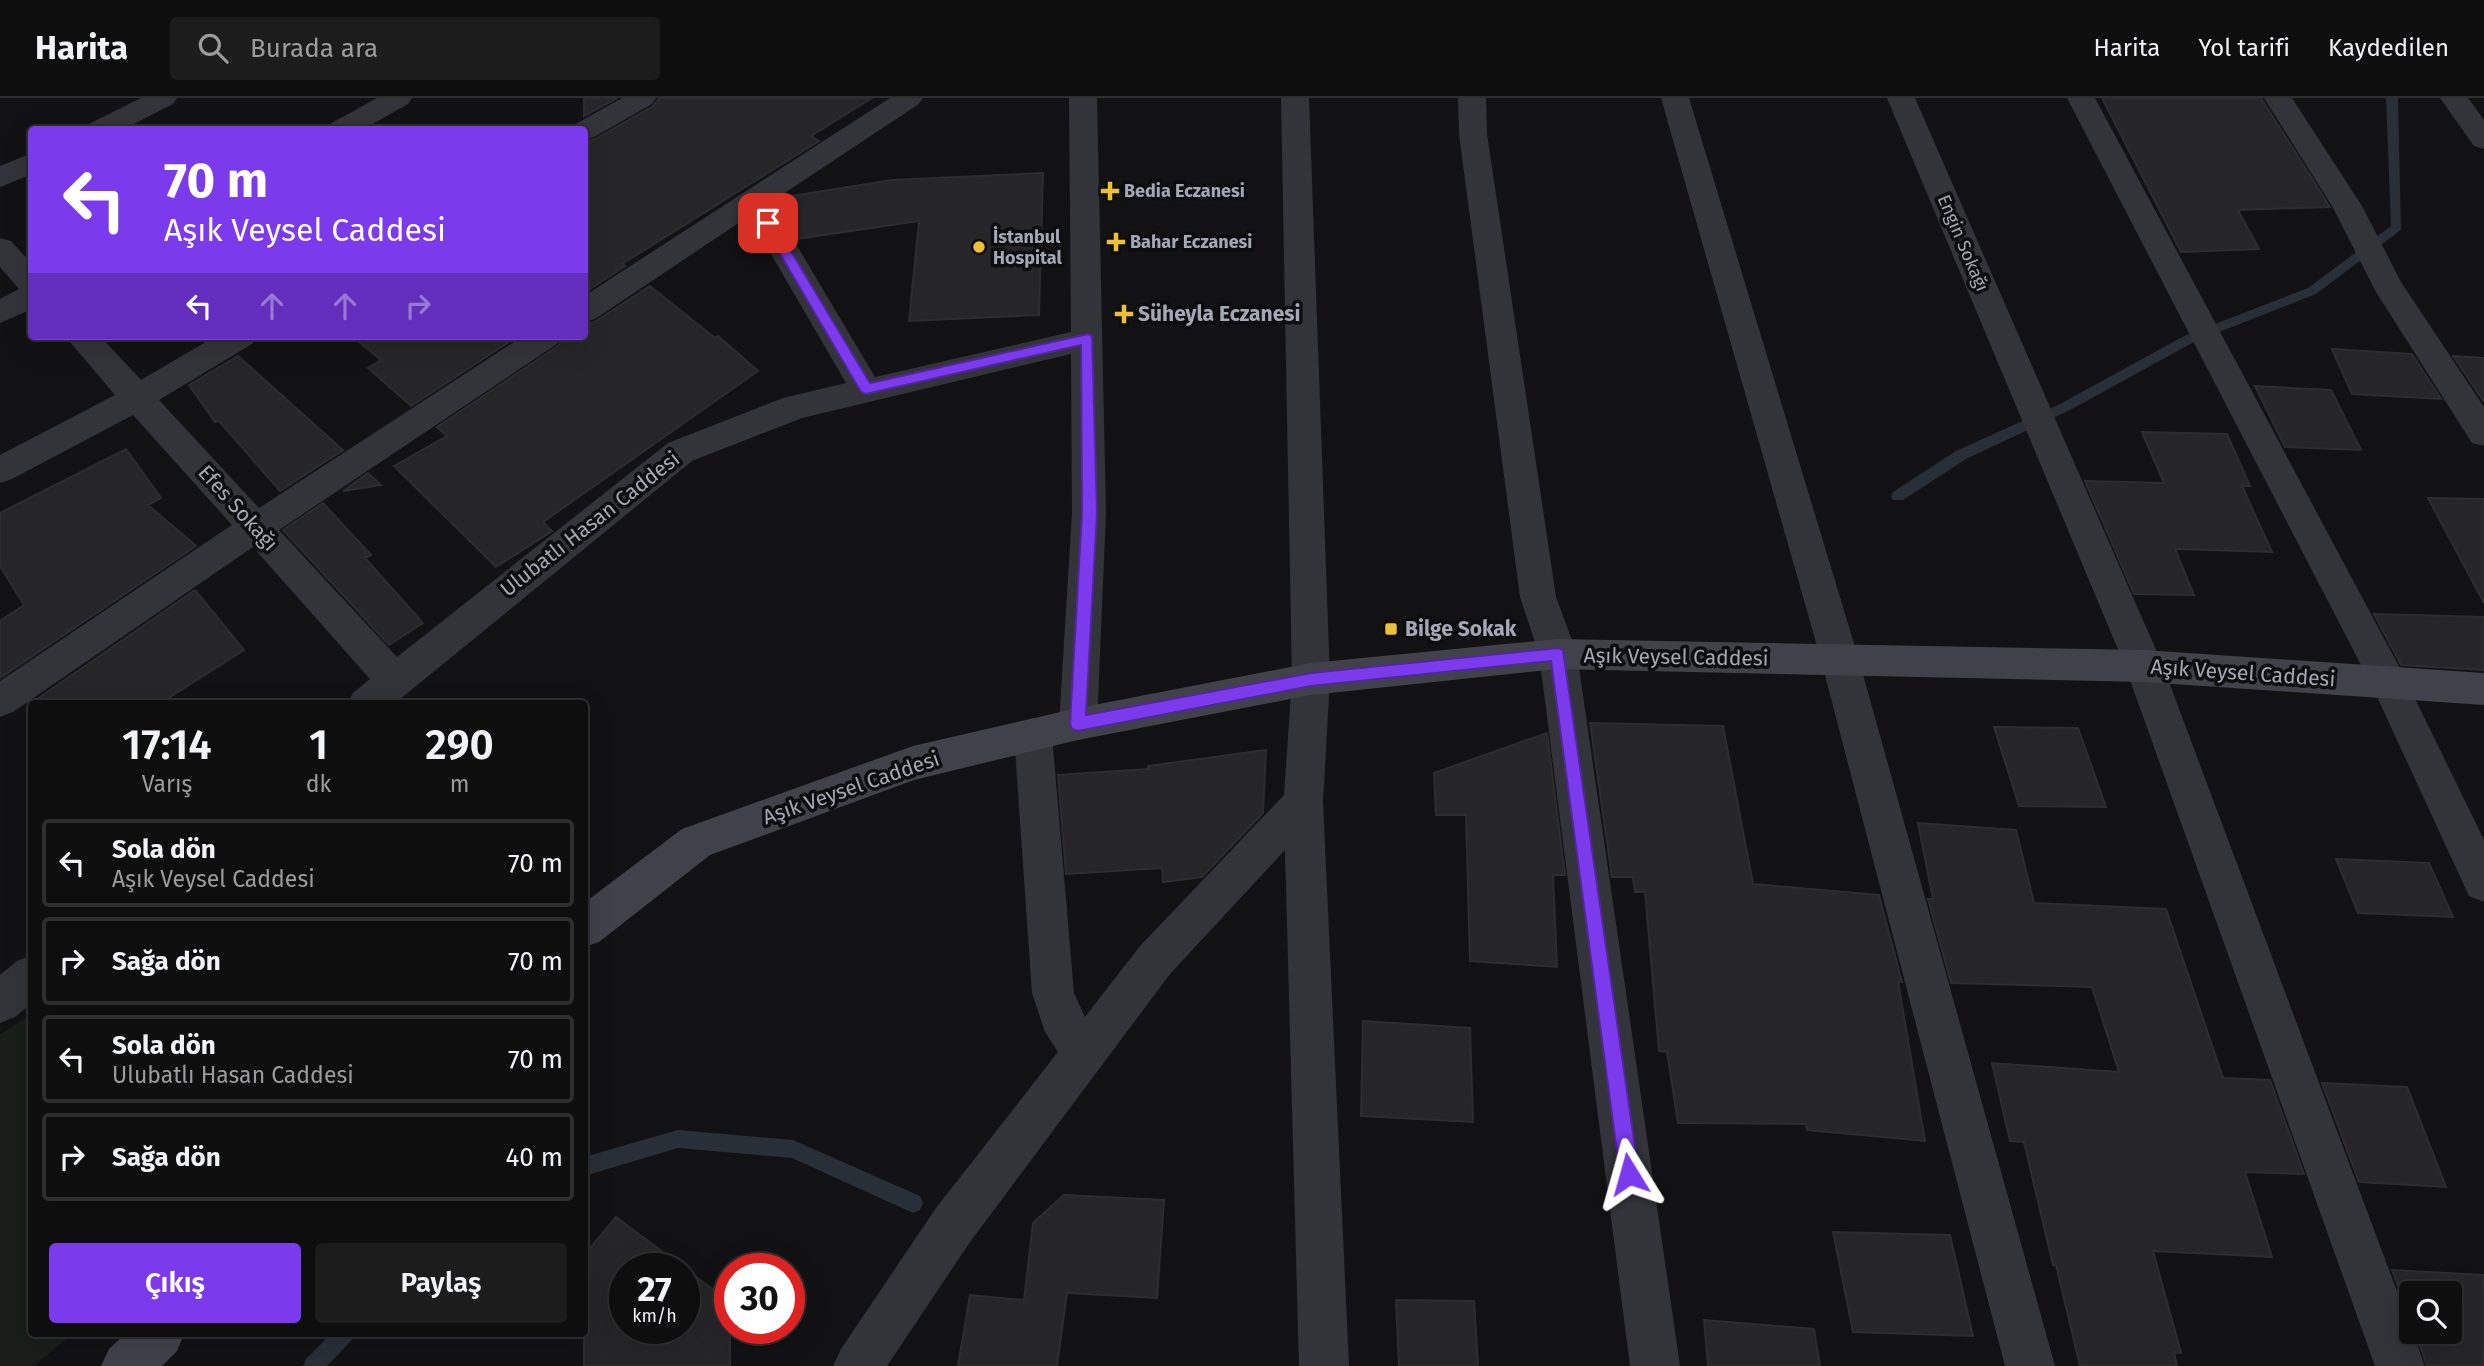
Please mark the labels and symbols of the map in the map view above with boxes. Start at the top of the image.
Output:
place label: Bedia Eczanesi [1124,180,1245,202]
marker: Bedia Eczanesi [1102,183,1118,199]
street label: Engin Sokağı [1933,191,1993,295]
pin [738,193,798,253]
place label: İstanbul Hospital [993,226,1062,269]
place label: Bahar Eczanesi [1130,231,1252,253]
marker: Bahar Eczanesi [1108,234,1124,250]
marker: İstanbul Hospital [971,239,987,255]
place label: Süheyla Eczanesi [1138,301,1300,327]
marker: Süheyla Eczanesi [1116,306,1132,322]
street label: Ulubatlı Hasan Caddesi [495,446,685,602]
street label: Efes Sokağı [193,460,283,556]
place label: Bilge Sokak [1405,616,1517,642]
marker: Bilge Sokak [1383,621,1399,637]
street label: Aşık Veysel Caddesi [1583,642,1769,672]
street label: Aşık Veysel Caddesi [2150,654,2336,692]
street label: Aşık Veysel Caddesi [759,746,943,830]
position arrow [1592,1137,1666,1211]
speed limit sign: 30 [714,1253,805,1344]

